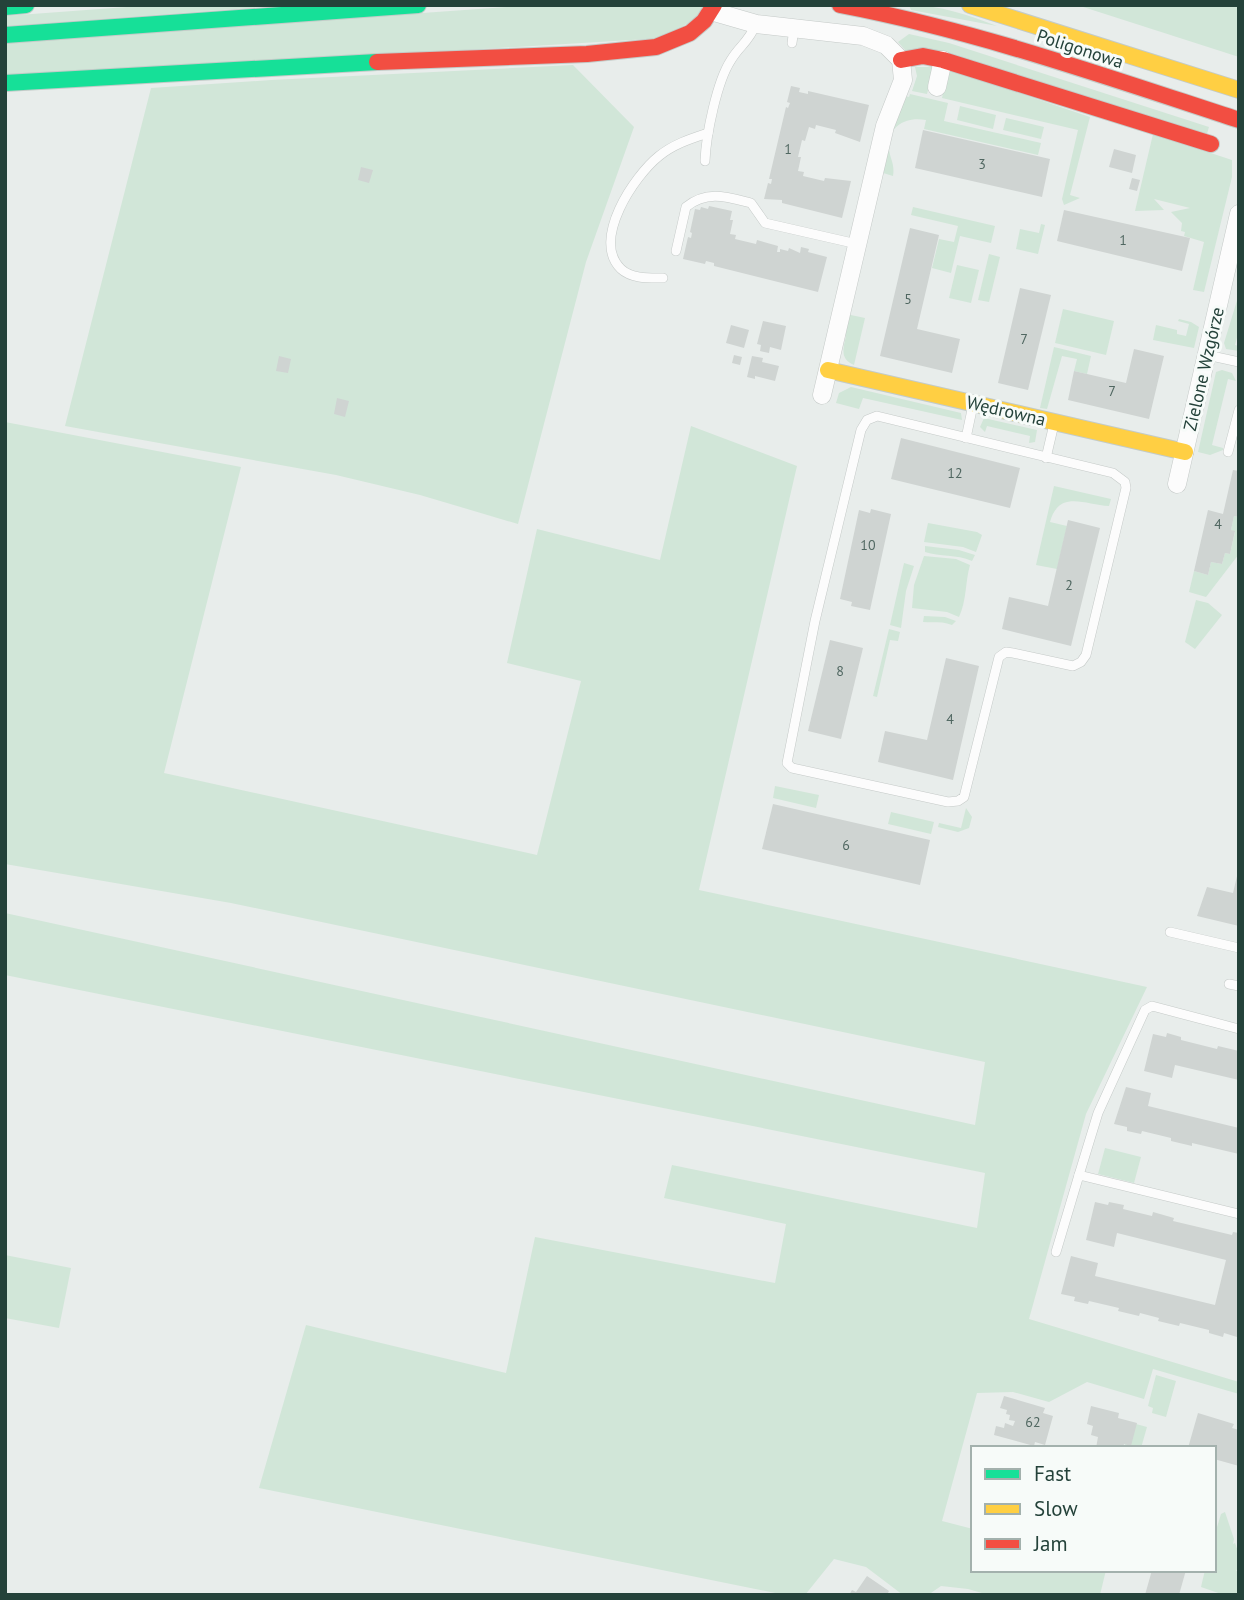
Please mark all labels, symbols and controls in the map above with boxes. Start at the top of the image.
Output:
street label: Poligonowa [1034,24,1126,73]
house number: 1 [784,140,792,158]
house number: 3 [978,155,986,173]
house number: 1 [1119,231,1127,249]
house number: 5 [904,290,912,308]
street label: Zielone Wzgórze [1178,305,1229,433]
house number: 7 [1020,330,1028,348]
house number: 7 [1108,382,1116,400]
street label: Wędrowna [964,390,1048,431]
house number: 12 [947,464,963,482]
house number: 4 [1214,515,1222,533]
house number: 10 [860,536,876,554]
house number: 2 [1065,576,1073,594]
house number: 8 [836,662,844,680]
house number: 4 [946,710,954,728]
house number: 6 [842,836,850,854]
house number: 62 [1025,1413,1041,1431]
legend [971,1446,1216,1572]
text: Fast [1034,1460,1071,1487]
text: Slow [1034,1495,1078,1522]
text: Jam [1033,1530,1068,1557]

